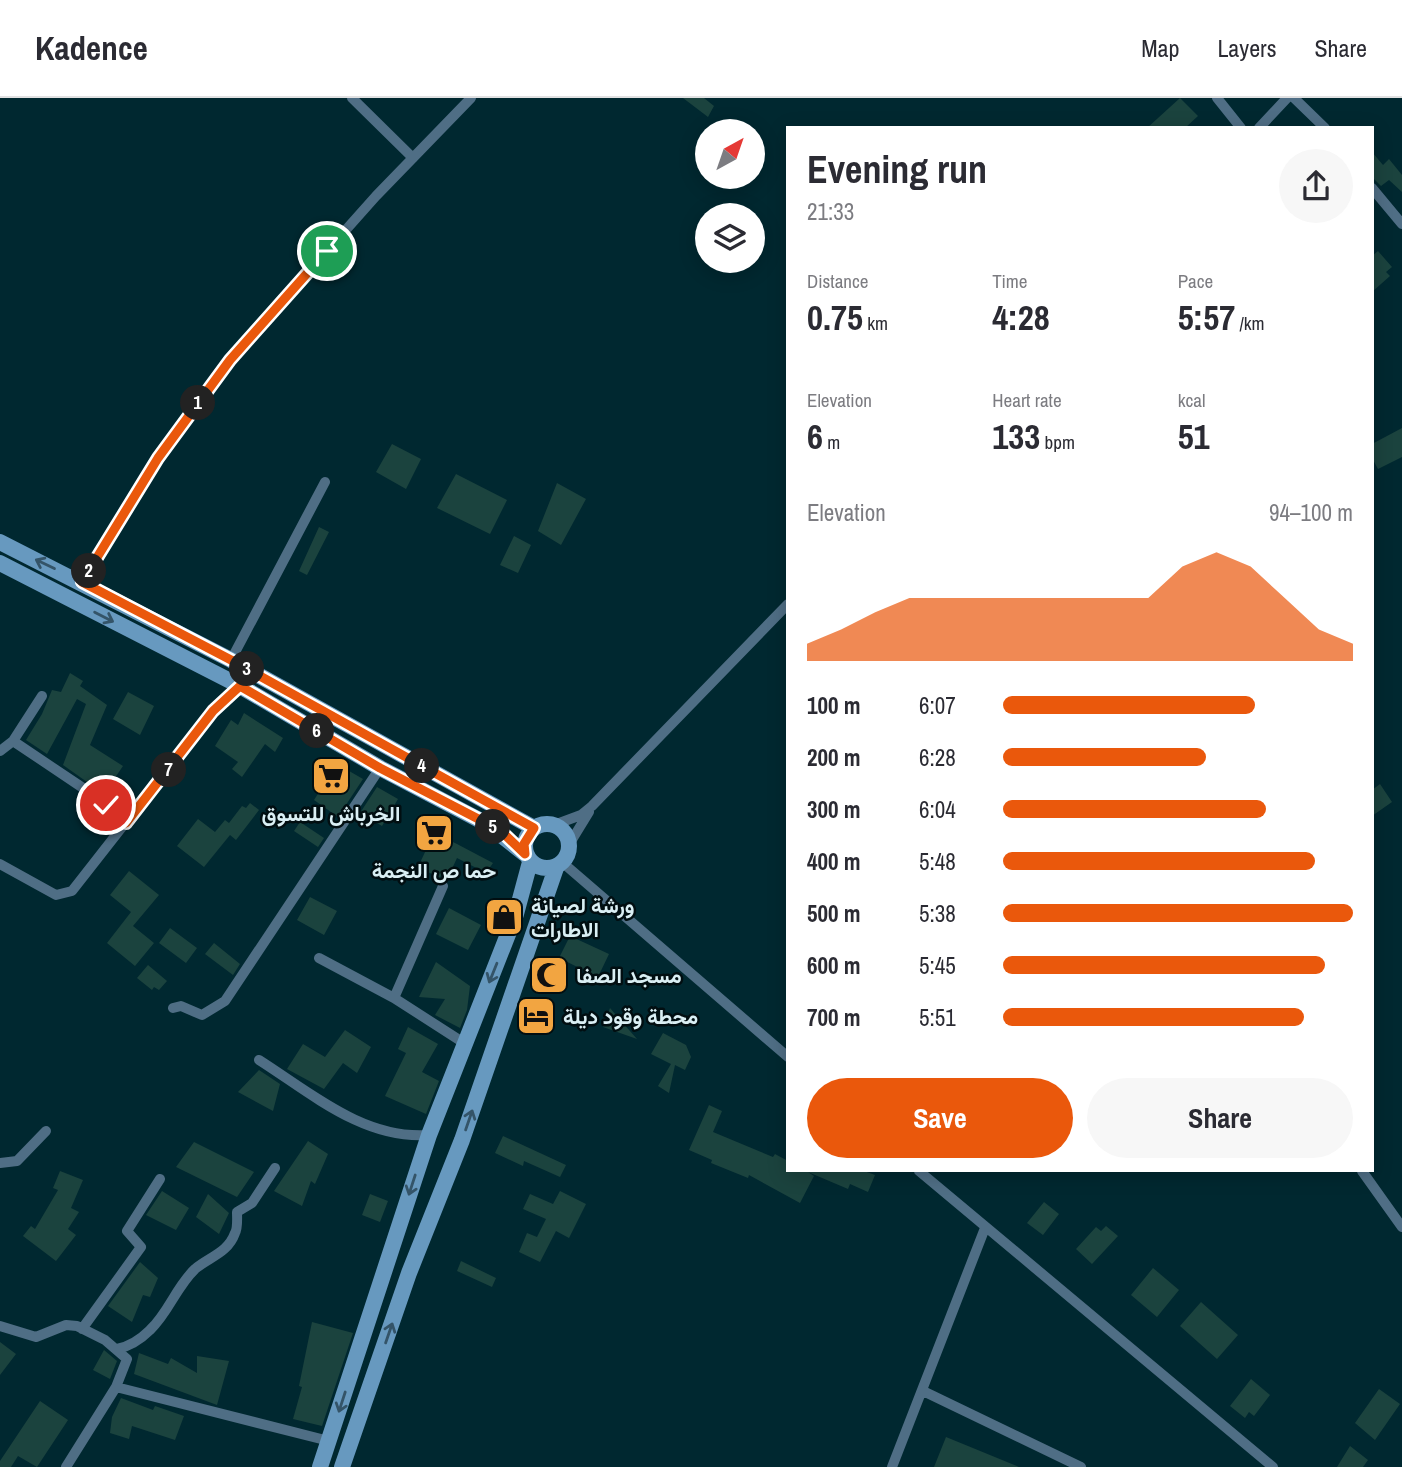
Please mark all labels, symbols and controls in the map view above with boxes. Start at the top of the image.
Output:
text: Kadence [35,26,148,70]
text: Map [1141,32,1179,64]
text: Layers [1217,32,1276,64]
text: Share [1314,32,1367,64]
north arrow [695,119,765,189]
map controls [695,119,765,273]
text: Evening run [807,144,987,195]
button: share [1279,149,1353,223]
text: 21:33 [807,196,854,227]
button: layers [695,203,765,273]
pin [297,221,357,281]
icon: arrive [308,232,346,270]
text: Distance [807,268,868,294]
text: Time [992,268,1027,294]
text: Pace [1178,268,1213,294]
text: 0.75 [807,294,863,341]
text: 4:28 [992,294,1050,341]
text: 5:57 [1178,294,1235,341]
text: km [863,310,888,336]
text: /km [1235,310,1265,336]
pin: 1 [180,386,216,420]
text: Elevation [807,387,872,413]
text: Heart rate [992,387,1062,413]
text: kcal [1178,387,1205,413]
text: 1 [193,389,202,415]
text: 6 [807,413,823,460]
text: 133 [992,413,1040,460]
text: 51 [1178,413,1210,460]
text: m [823,429,840,455]
text: bpm [1040,429,1075,455]
text: Elevation [807,497,886,528]
text: 94–100 m [1269,497,1353,528]
pin: 2 [72,554,106,588]
one-way arrow [35,557,56,571]
text: 2 [84,557,93,583]
one-way arrow [93,611,114,624]
pin: 3 [230,652,264,686]
text: 3 [242,655,251,681]
text: 100 m [807,690,860,721]
text: 6:07 [919,690,956,721]
pin: 6 [300,714,334,748]
text: 6 [312,717,321,743]
text: 200 m [807,742,860,773]
text: 6:28 [919,742,956,773]
pin: 4 [404,748,440,784]
pin: 7 [152,752,186,788]
text: 4 [417,752,426,778]
supermarket icon: الخرباش للتسوق [310,755,352,797]
text: 7 [164,756,173,782]
pin [76,775,136,835]
icon: check [87,786,125,824]
text: 300 m [807,794,860,825]
text: 6:04 [919,794,956,825]
place label: الخرباش للتسوق [262,799,400,828]
pin: 5 [476,810,510,844]
supermarket icon: حما ص النجمة [413,812,455,854]
text: 5 [488,813,497,839]
text: 400 m [807,846,860,877]
text: 5:48 [919,846,956,877]
place label: حما ص النجمة [372,856,496,885]
place label: ورشة لصيانة الاطارات [531,891,635,944]
shop icon: ورشة لصيانة الاطارات [483,896,525,938]
text: 500 m [807,898,860,929]
text: 5:38 [919,898,956,929]
text: 600 m [807,950,860,981]
text: 5:45 [919,950,956,981]
mosque icon: مسجد الصفا [528,954,570,996]
one-way arrow [486,961,499,983]
place label: مسجد الصفا [576,961,682,990]
hotel icon: محطة وقود ديلة [515,995,557,1037]
place label: محطة وقود ديلة [563,1002,698,1031]
text: 700 m [807,1002,860,1033]
text: 5:51 [919,1002,956,1033]
button: Save [807,1078,1073,1158]
button: Share [1087,1078,1353,1158]
one-way arrow [463,1110,476,1132]
one-way arrow [405,1174,418,1196]
one-way arrow [383,1322,396,1344]
one-way arrow [335,1390,347,1412]

